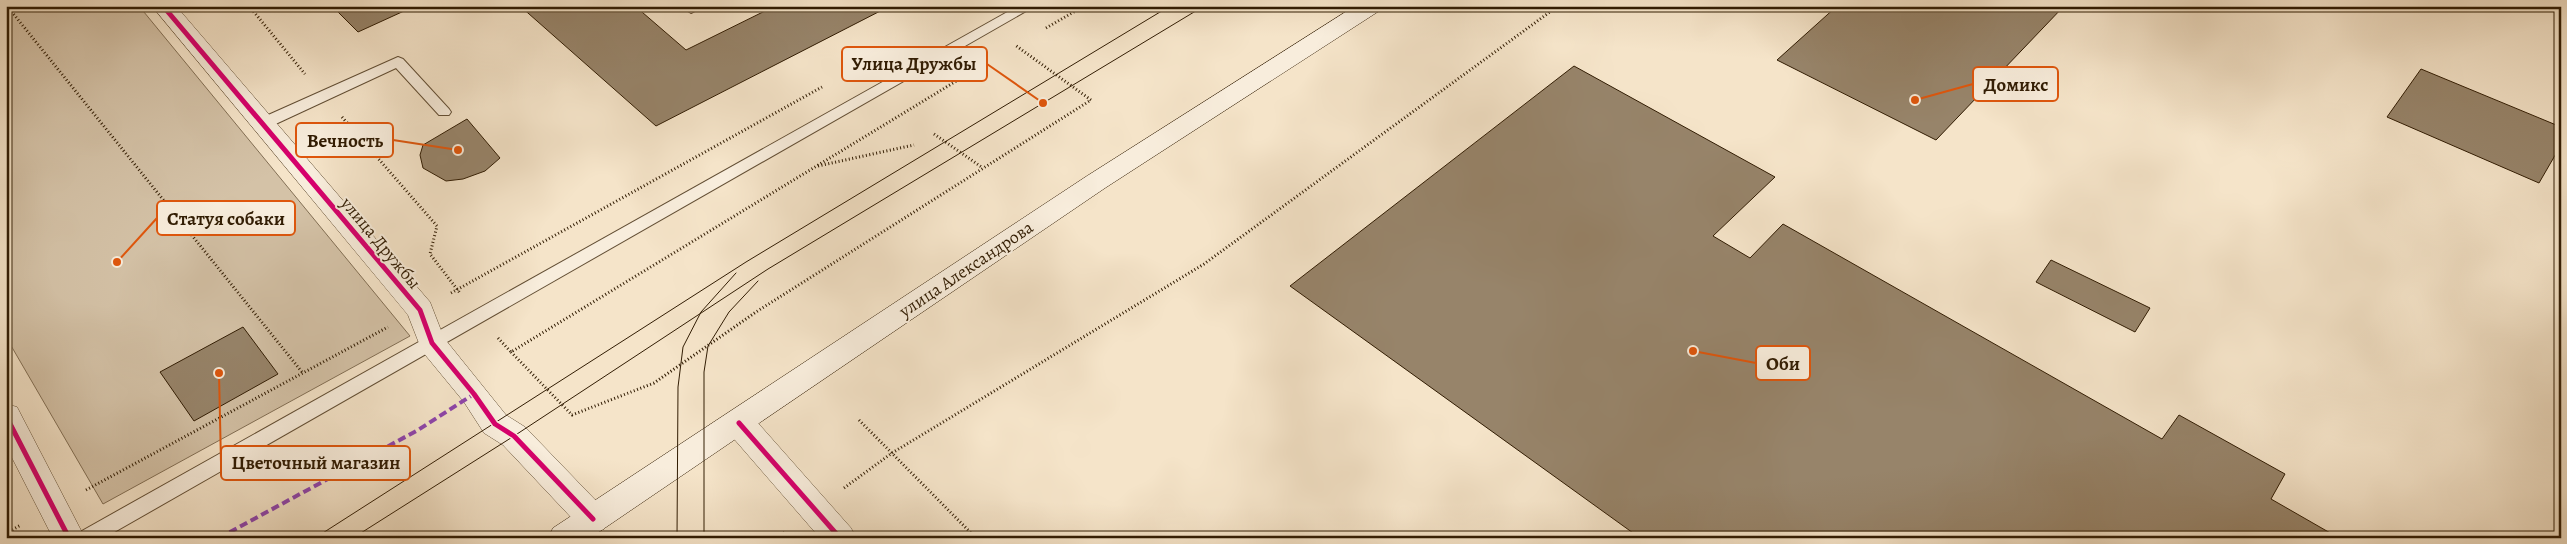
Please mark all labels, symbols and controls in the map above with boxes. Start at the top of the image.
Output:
callout: Улица Дружбы [842,47,987,81]
text: Улица Дружбы [852,51,976,77]
callout: Домикс [1973,67,2058,101]
text: Домикс [1984,72,2048,98]
callout: Вечность [296,123,393,157]
text: Вечность [307,128,384,154]
street label: улица Дружбы [335,191,427,294]
callout: Статуя собаки [157,201,295,235]
text: Статуя собаки [167,206,285,232]
street label: улица Александрова [893,215,1038,323]
callout: Оби [1756,346,1810,380]
text: Оби [1766,351,1800,377]
callout: Цветочный магазин [221,446,410,480]
text: Цветочный магазин [231,450,401,476]

